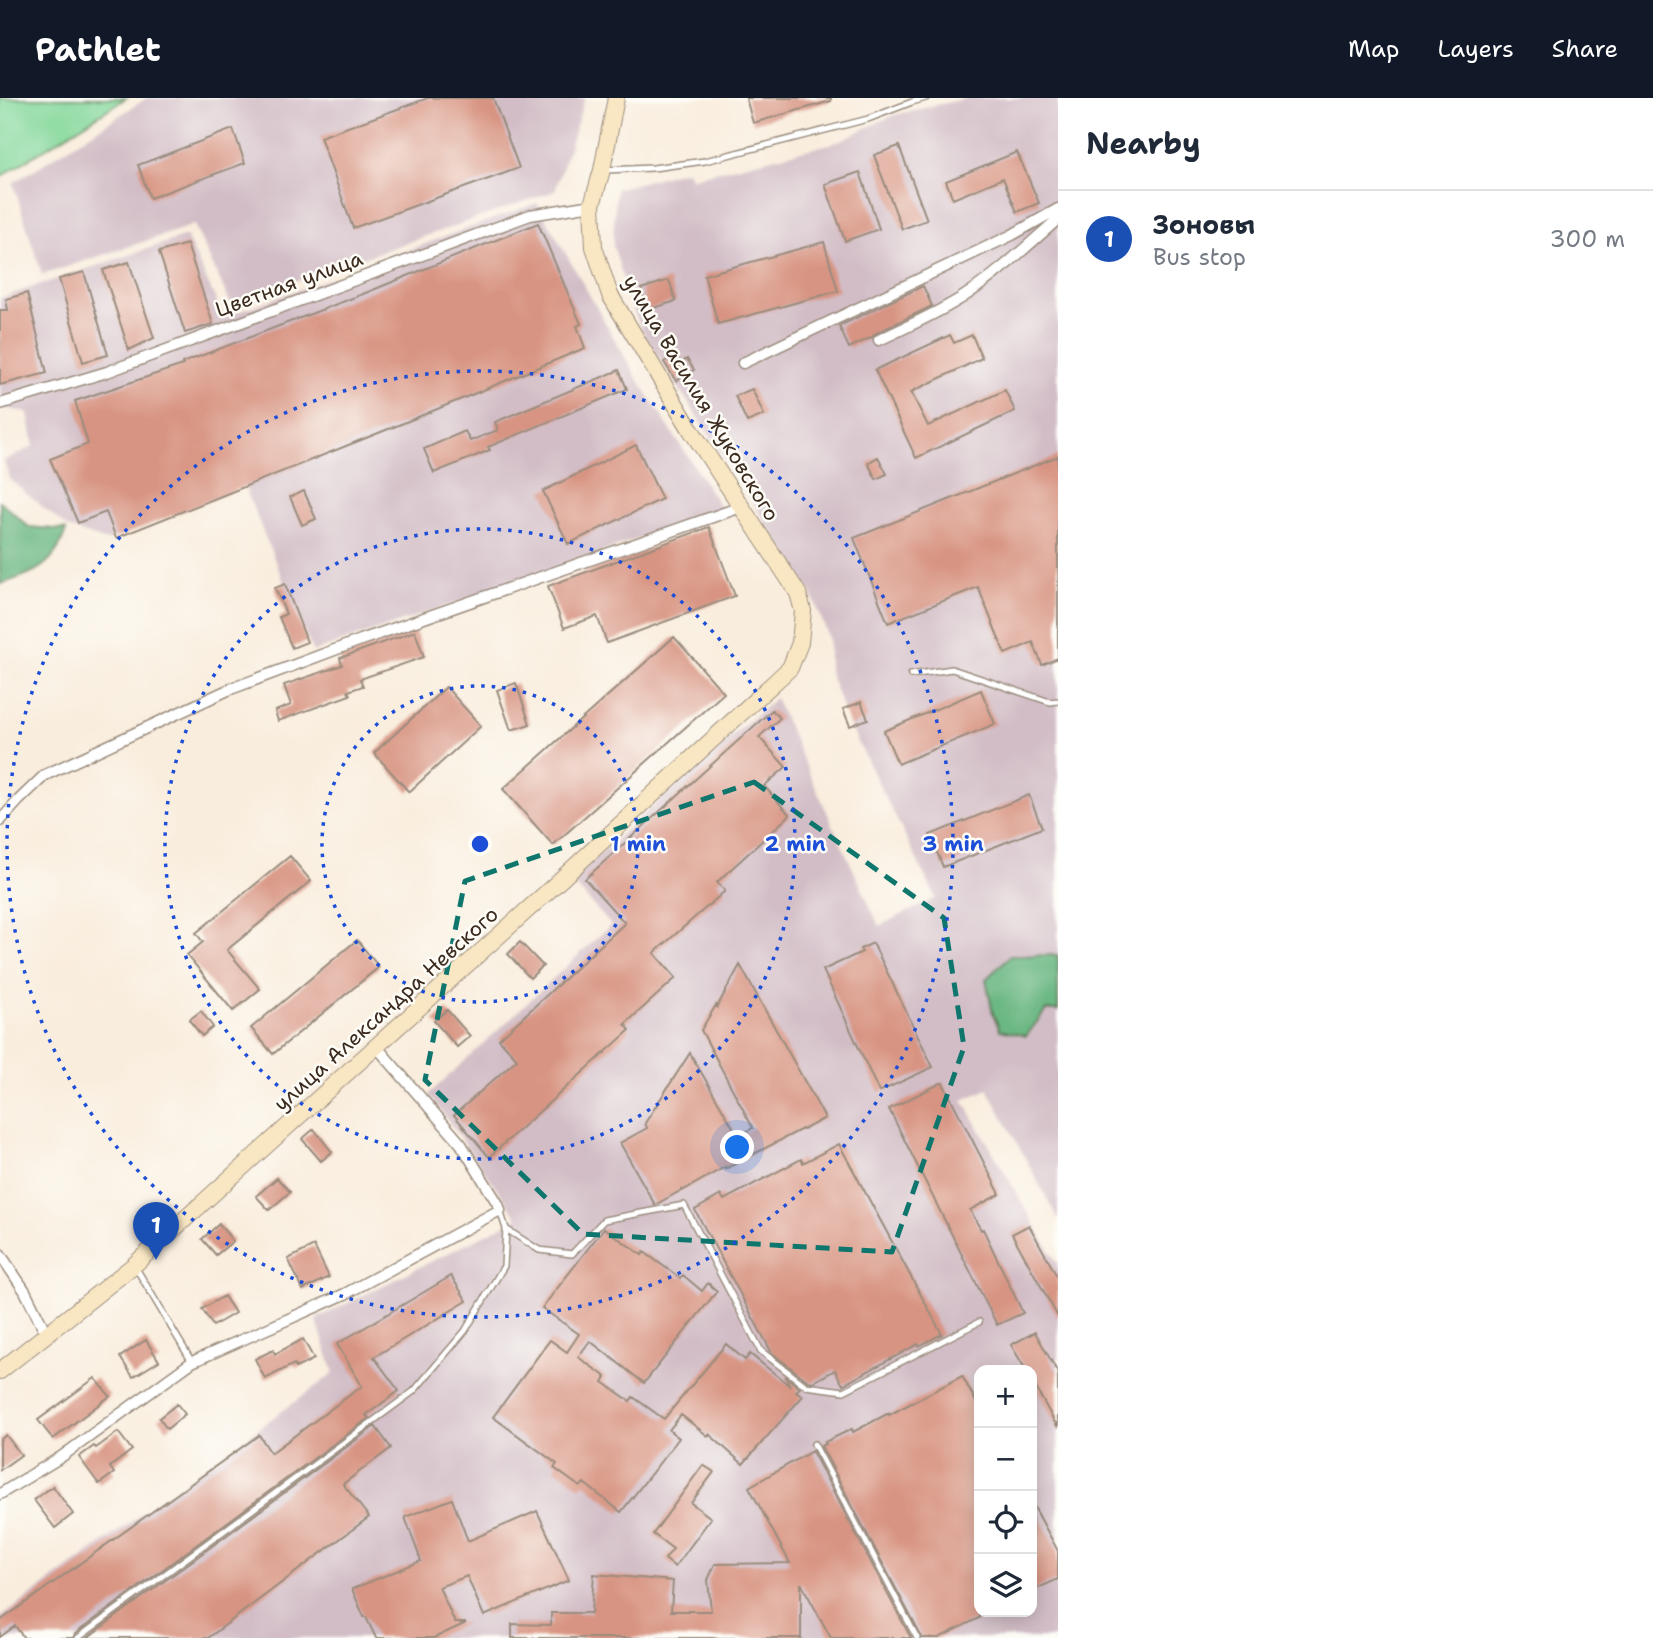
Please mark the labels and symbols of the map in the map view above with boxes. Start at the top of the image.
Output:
street label: Цветная улица [211,244,367,324]
street label: улица Василия Жуковского [616,270,786,526]
text: 1 min [610,830,666,858]
text: 2 min [764,830,826,858]
text: 3 min [922,830,984,858]
centre of rings [468,832,492,856]
street label: улица Александра Невского [268,900,504,1118]
your location [720,1130,754,1164]
pin: 1 [133,1202,179,1260]

